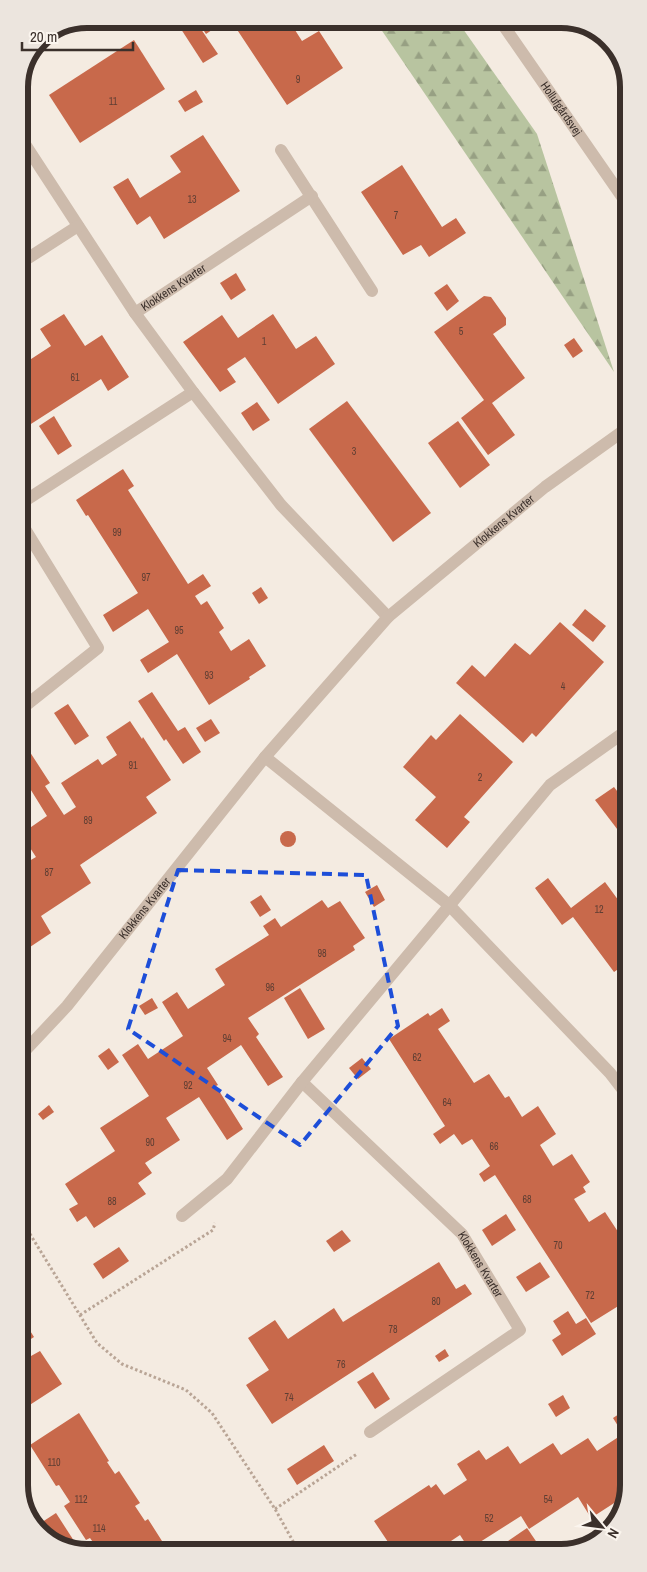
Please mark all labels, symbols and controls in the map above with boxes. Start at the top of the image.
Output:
scale bar [22,20,134,52]
text: 20 m [30,26,57,47]
house number: 9 [296,73,301,86]
street label: Hollufgårdsvej [537,78,585,139]
house number: 11 [109,95,118,108]
house number: 13 [187,193,197,206]
house number: 7 [394,209,399,222]
street label: Klokkens Kvarter [138,260,209,315]
house number: 5 [459,325,464,338]
house number: 1 [262,335,267,348]
house number: 61 [70,371,80,384]
house number: 3 [352,445,357,458]
street label: Klokkens Kvarter [470,491,538,551]
house number: 99 [112,526,122,539]
house number: 97 [141,571,151,584]
house number: 95 [174,624,184,637]
house number: 93 [204,669,214,682]
house number: 4 [561,680,566,693]
house number: 91 [128,759,138,772]
house number: 2 [478,771,483,784]
house number: 89 [83,814,93,827]
house number: 87 [44,866,54,879]
street label: Klokkens Kvarter [115,874,175,942]
house number: 12 [594,903,604,916]
house number: 98 [317,947,327,960]
house number: 96 [265,981,275,994]
house number: 94 [222,1032,232,1045]
house number: 62 [412,1051,422,1064]
house number: 92 [183,1079,193,1092]
house number: 64 [442,1096,452,1109]
house number: 90 [145,1136,155,1149]
house number: 66 [489,1140,499,1153]
house number: 68 [522,1193,532,1206]
house number: 88 [107,1195,117,1208]
street label: Klokkens Kvarter [454,1228,507,1301]
house number: 70 [553,1239,563,1252]
house number: 72 [585,1289,595,1302]
house number: 80 [431,1295,441,1308]
house number: 78 [388,1323,398,1336]
house number: 76 [336,1358,346,1371]
house number: 74 [284,1391,294,1404]
house number: 110 [47,1456,61,1469]
house number: 112 [74,1493,88,1506]
house number: 54 [543,1493,553,1506]
north arrow [577,1502,627,1552]
house number: 52 [484,1512,494,1525]
house number: 114 [92,1522,106,1535]
text: N [603,1525,623,1541]

